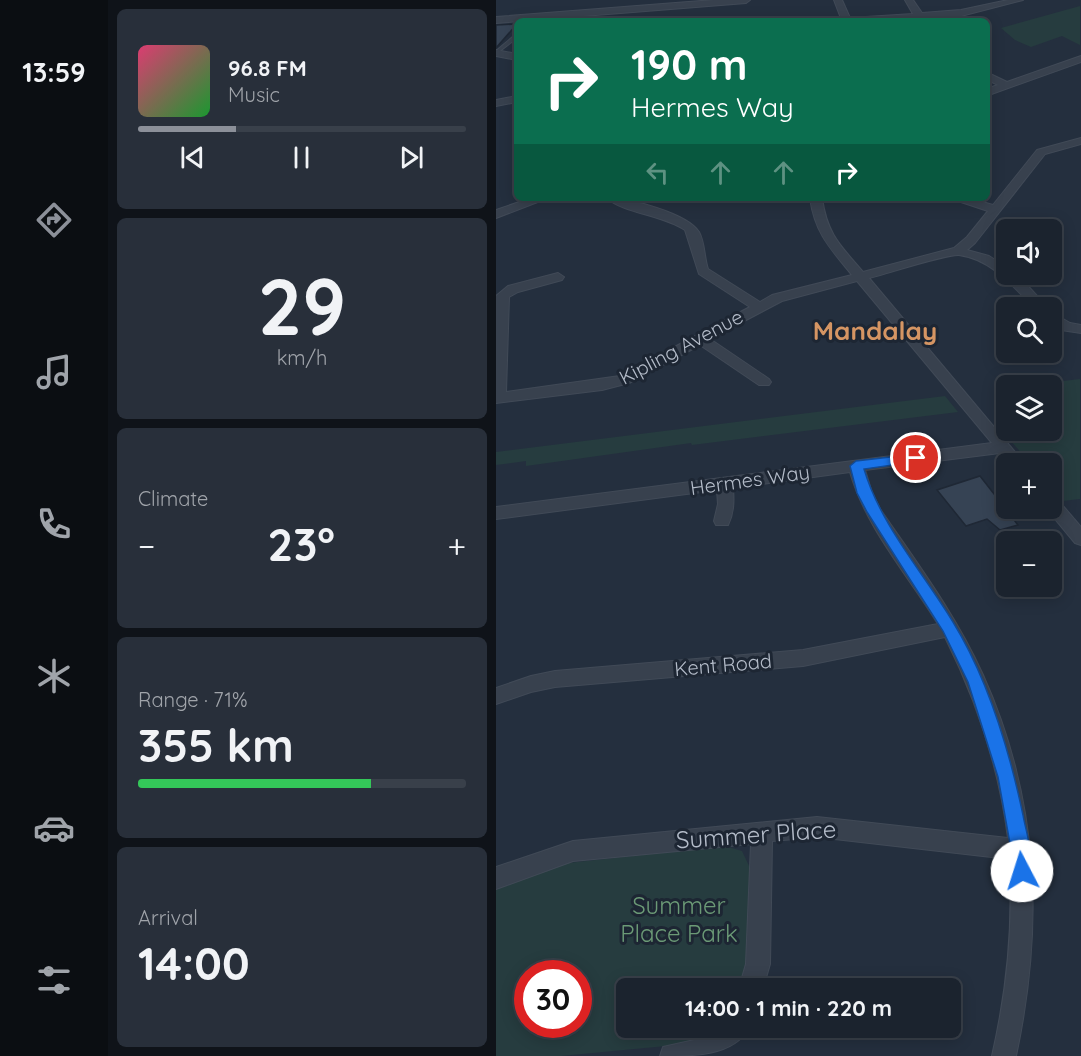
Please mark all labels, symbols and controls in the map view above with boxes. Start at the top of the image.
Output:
text: 190 m [631,38,747,91]
icon: right [532,42,610,120]
text: 96.8 FM [228,54,307,82]
text: 13:59 [22,55,86,89]
text: Music [228,82,280,107]
text: Hermes Way [631,90,794,124]
icon: previous [176,141,209,174]
icon: pause [285,141,318,174]
icon: next [395,141,428,174]
icon: left [641,156,674,189]
icon: ahead [704,156,737,189]
icon: ahead [767,156,800,189]
icon: right [830,156,863,189]
icon: directions [33,199,75,241]
map controls [996,219,1062,597]
button: sound [996,219,1062,285]
text: 29 [258,257,346,355]
button: search [996,297,1062,363]
street label: Kipling Avenue [615,303,747,390]
district label: Mandalay [813,314,937,347]
text: km/h [277,345,327,370]
icon: music [33,351,75,393]
button: layers [996,375,1062,441]
pin [890,432,941,483]
icon: arrive [899,441,932,474]
button: + [996,453,1062,519]
street label: Hermes Way [689,459,811,500]
text: Climate [138,486,208,511]
icon: phone [33,503,75,545]
text: 23° [268,516,335,572]
text: − [138,525,155,566]
text: + [447,525,466,566]
button: − [996,531,1062,597]
street label: Kent Road [673,648,773,681]
icon: climate [33,655,75,697]
text: Range · 71% [138,687,248,712]
text: 355 km [138,717,294,773]
icon: car [33,807,75,849]
street label: Summer Place [675,813,837,855]
position arrow [990,839,1054,903]
park label: Summer Place Park [620,890,738,948]
text: Arrival [138,905,198,930]
text: 14:00 [138,935,250,991]
icon: filters [33,959,75,1001]
speed limit sign: 30 [514,960,592,1038]
text: 14:00 · 1 min · 220 m [685,994,892,1022]

